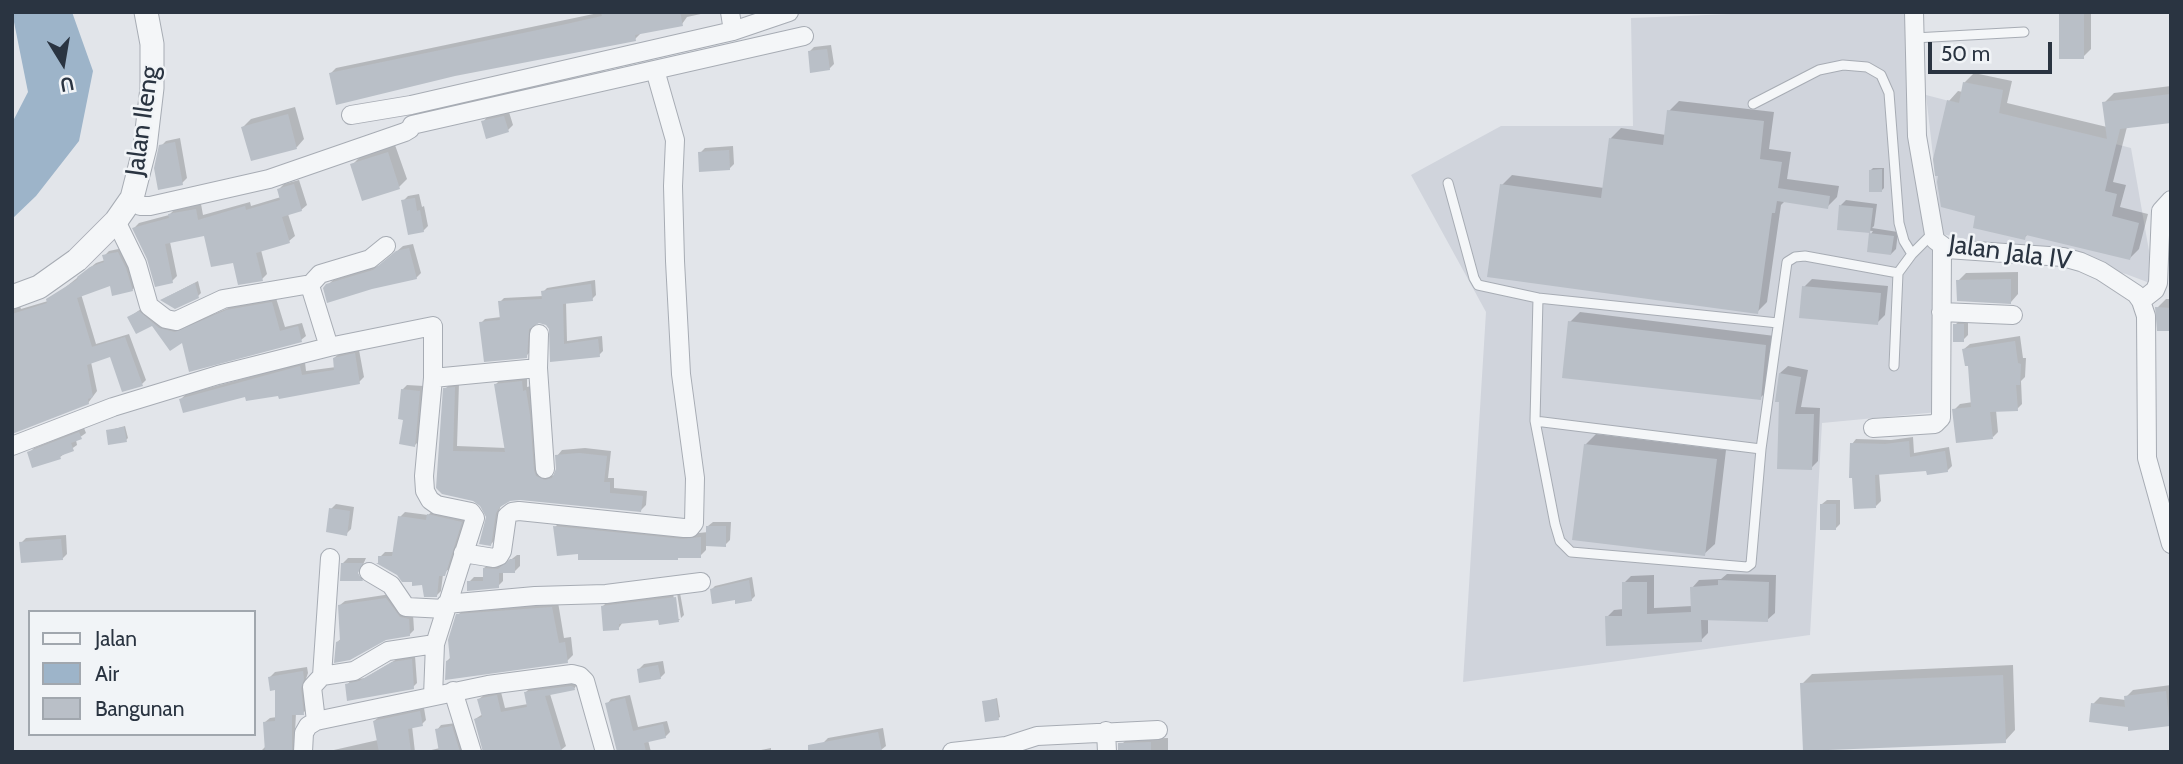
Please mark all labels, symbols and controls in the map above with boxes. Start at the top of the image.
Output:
north arrow [28,28,98,98]
scale bar [1931,28,2055,72]
text: 50 m [1941,41,1990,66]
street label: Jalan Ileng [120,64,166,178]
text: U [58,72,76,97]
street label: Jalan Jala IV [1947,229,2073,277]
legend [28,610,256,736]
text: Jalan [95,626,137,651]
text: Air [95,661,119,686]
text: Bangunan [95,696,184,721]

